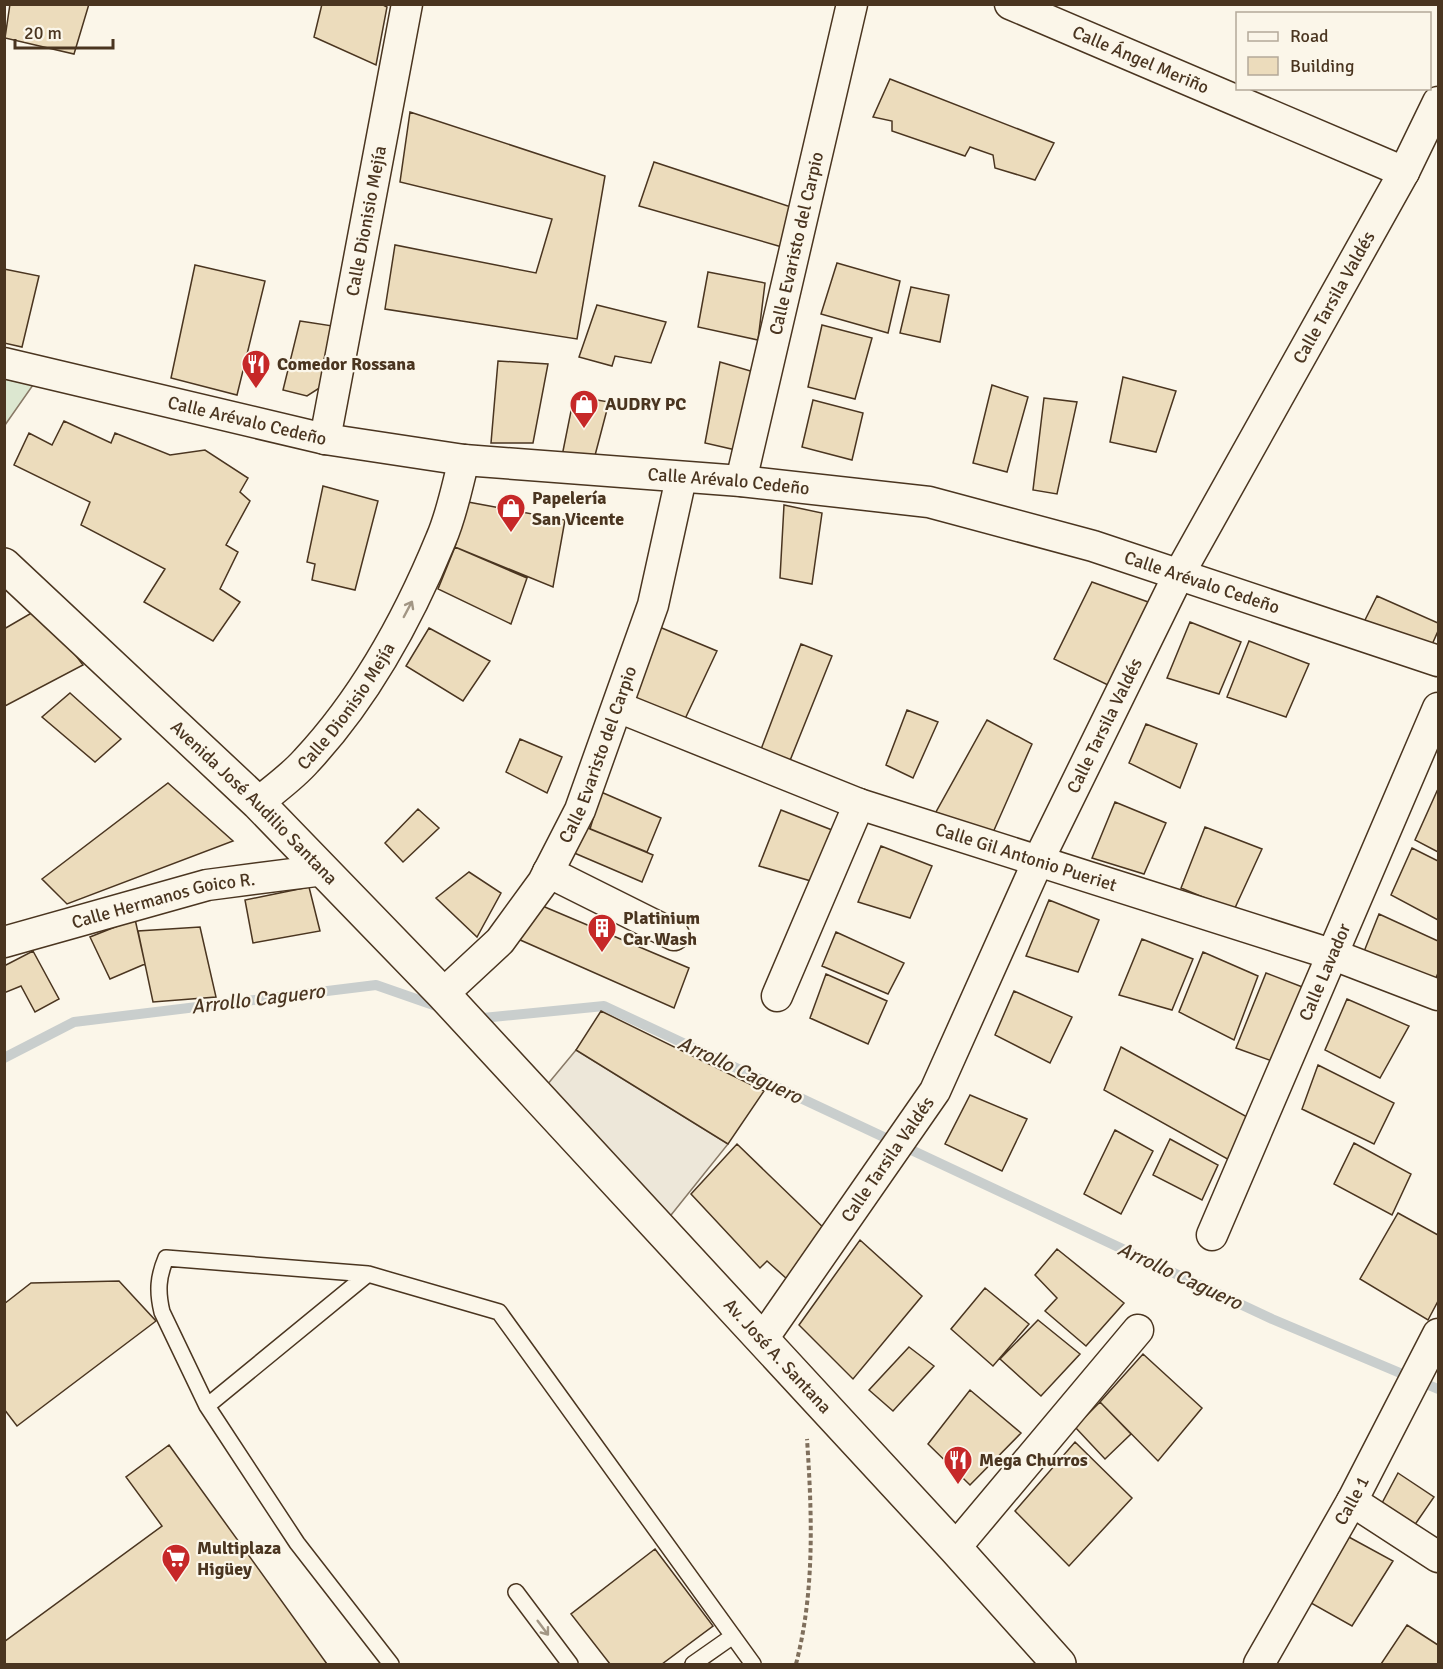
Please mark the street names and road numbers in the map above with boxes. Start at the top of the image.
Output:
street label: Calle Ángel Meriño [1069,21,1212,99]
street label: Calle Dionisio Mejía [341,144,391,298]
street label: Calle Evaristo del Carpio [764,149,828,337]
street label: Calle Tarsila Valdés [1288,227,1380,367]
street label: Calle Arévalo Cedeño [166,391,329,450]
street label: Calle Arévalo Cedeño [647,463,811,500]
street label: Calle Arévalo Cedeño [1121,546,1282,618]
street label: Calle Dionisio Mejía [292,639,400,774]
street label: Calle Tarsila Valdés [1062,654,1147,797]
street label: Calle Evaristo del Carpio [554,663,641,847]
street label: Avenida José Audilio Santana [166,716,342,889]
street label: Calle Gil Antonio Pueriet [932,818,1119,896]
street label: Calle Hermanos Goico R. [69,868,256,933]
street label: Calle Lavador [1294,920,1355,1024]
street label: Calle Tarsila Valdés [836,1092,939,1226]
street label: Av. José A. Santana [719,1294,836,1418]
street label: Calle 1 [1330,1472,1374,1529]

